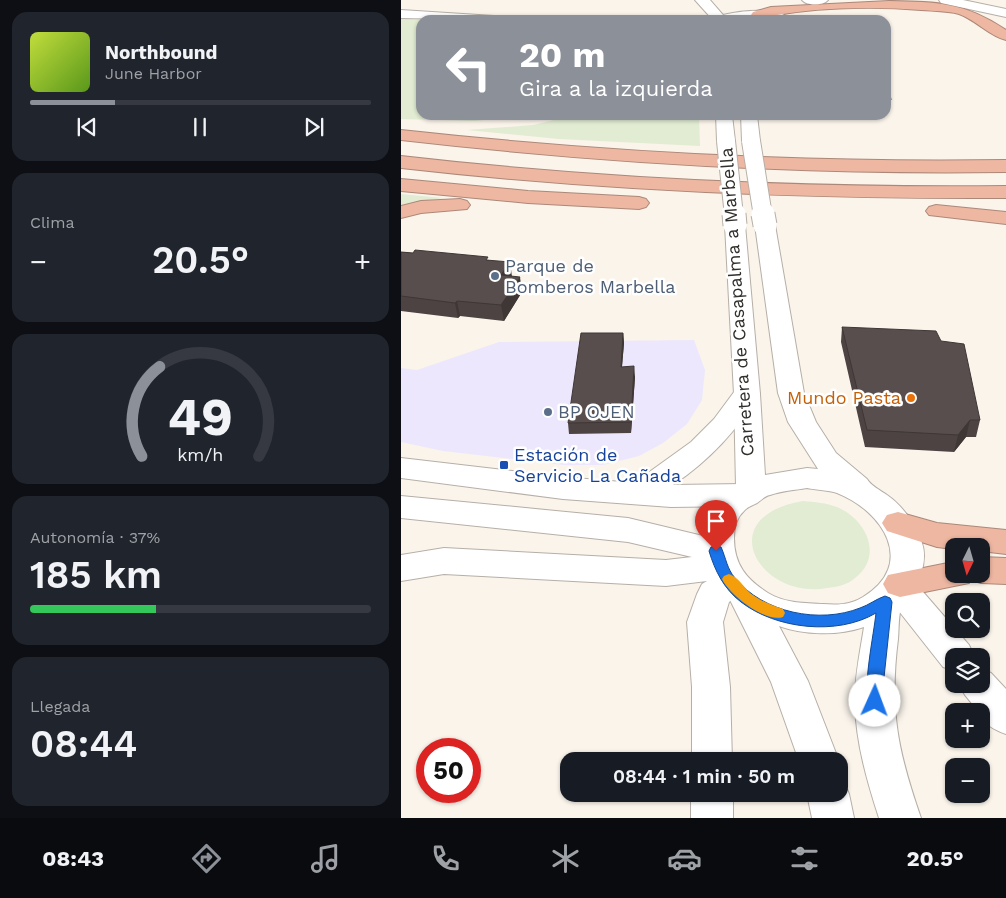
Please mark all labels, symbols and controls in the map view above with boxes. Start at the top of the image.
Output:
text: 20 m [519,34,605,76]
icon: left [436,35,501,100]
text: Northbound [105,41,217,64]
text: June Harbor [105,64,202,83]
text: Gira a la izquierda [519,76,713,101]
icon: previous [73,113,101,141]
icon: pause [186,113,214,141]
icon: next [300,113,328,141]
street label: Carretera de Casapalma a Marbella [715,147,758,457]
text: Clima [30,213,74,232]
text: 20.5° [152,238,249,282]
text: − [30,245,47,278]
text: + [354,245,371,278]
place label: Parque de Bomberos Marbella [505,255,676,297]
marker: Parque de Bomberos Marbella [489,270,501,282]
text: 49 [168,387,233,448]
place label: Mundo Pasta [787,387,901,408]
marker: Mundo Pasta [905,392,917,404]
place label: BP OJEN [558,401,635,422]
marker: BP OJEN [542,406,554,418]
text: km/h [177,444,224,465]
place label: Estación de Servicio La Cañada [514,444,681,486]
marker: Estación de Servicio La Cañada [498,459,510,471]
pin [695,500,737,551]
icon: arrive [702,507,730,535]
text: Autonomía · 37% [30,528,160,547]
north arrow [945,538,990,582]
map controls [945,538,990,803]
text: 185 km [30,553,162,597]
button: search [945,593,990,638]
button: layers [945,648,990,693]
position arrow [848,674,900,726]
text: Llegada [30,697,90,716]
button: + [945,703,990,748]
text: 08:44 [30,722,137,766]
speed limit sign: 50 [416,738,481,803]
button: − [945,758,990,803]
text: 08:44 · 1 min · 50 m [613,765,795,788]
icon: directions [189,841,224,876]
icon: music [308,841,343,876]
icon: phone [428,841,463,876]
icon: climate [548,841,583,876]
icon: car [667,841,702,876]
icon: filters [787,841,822,876]
text: 08:43 [42,846,104,871]
text: 20.5° [906,846,964,871]

